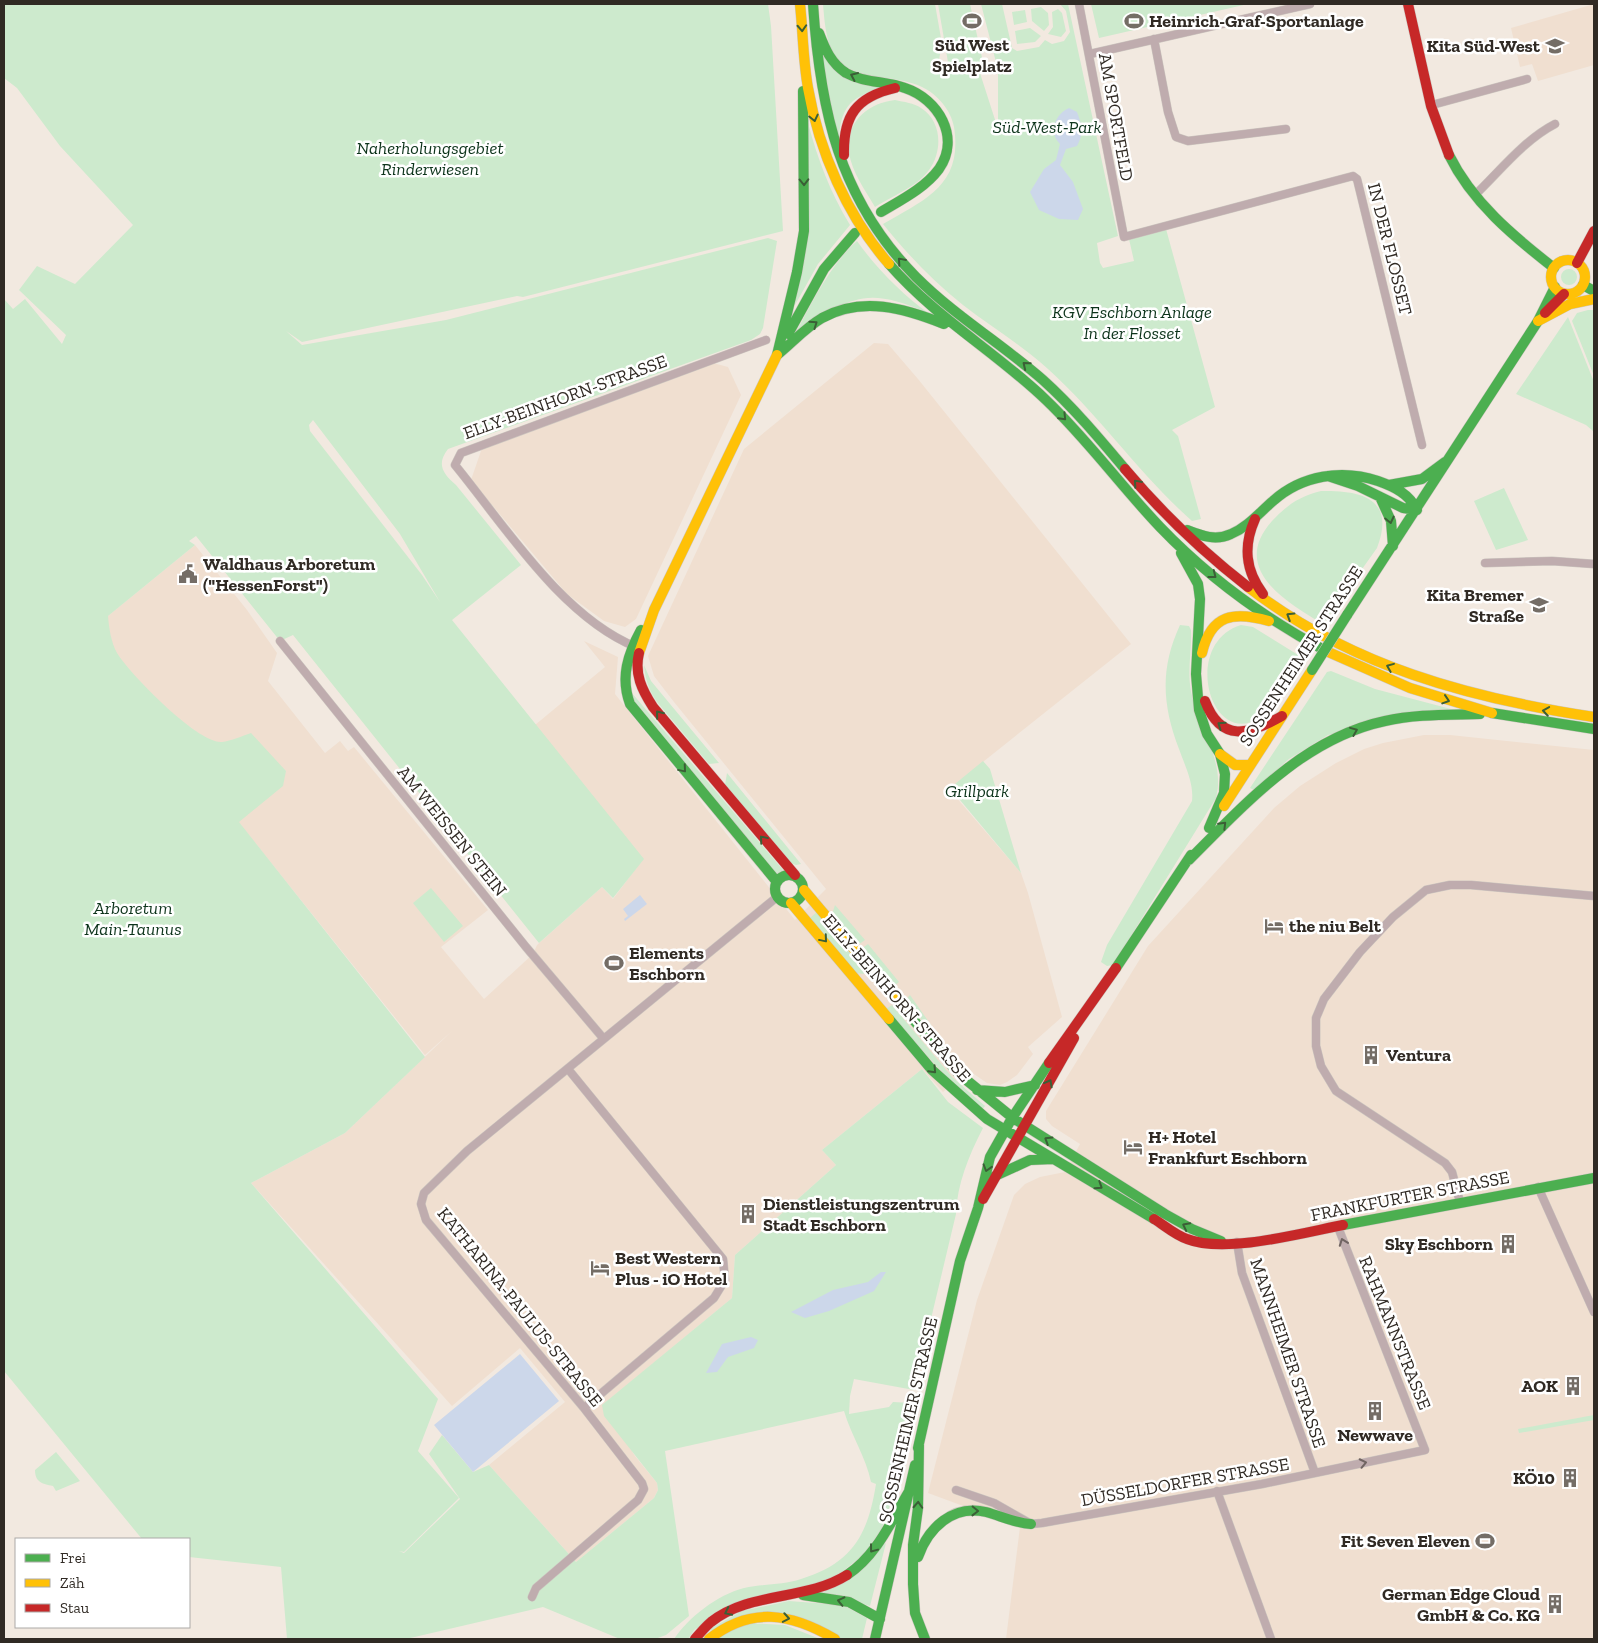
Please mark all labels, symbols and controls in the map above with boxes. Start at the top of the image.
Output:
sports icon: Süd West Spielplatz [961,10,983,32]
sports icon: Heinrich-Graf-Sportanlage [1123,10,1145,32]
place label: Heinrich-Graf-Sportanlage [1149,10,1364,32]
one-way arrow [797,24,808,32]
place label: Süd West Spielplatz [932,34,1012,77]
place label: Kita Süd-West [1427,35,1541,57]
school or university icon: Kita Süd-West [1544,35,1566,57]
street label: AM SPORTFELD [1094,51,1138,183]
one-way arrow [850,71,859,82]
one-way arrow [808,113,819,122]
park label: Süd-West-Park [992,116,1102,138]
park label: Naherholungsgebiet Rinderwiesen [356,137,504,180]
one-way arrow [799,179,809,187]
street label: IN DER FLOSSET [1363,181,1417,317]
one-way arrow [898,257,907,266]
park label: KGV Eschborn Anlage In der Flosset [1052,301,1212,344]
one-way arrow [808,321,818,330]
street label: ELLY-BEINHORN-STRASSE [460,350,670,444]
one-way arrow [1022,362,1031,371]
one-way arrow [1057,411,1066,420]
one-way arrow [1134,480,1143,489]
one-way arrow [1384,516,1395,525]
place label: Waldhaus Arboretum ("HessenForst") [203,553,376,596]
street label: SOSSENHEIMER STRASSE [1234,562,1368,750]
public building icon: Waldhaus Arboretum ("HessenForst") [177,563,199,585]
one-way arrow [1208,569,1217,578]
place label: Kita Bremer Straße [1427,584,1524,627]
school or university icon: Kita Bremer Straße [1528,594,1550,616]
one-way arrow [1286,612,1295,622]
one-way arrow [1386,663,1395,674]
one-way arrow [1441,694,1450,704]
one-way arrow [1542,706,1550,716]
one-way arrow [656,711,664,720]
one-way arrow [1217,722,1227,731]
one-way arrow [1349,727,1358,737]
street label: AM WEISSEN STEIN [393,761,511,901]
one-way arrow [678,764,687,773]
park label: Grillpark [945,780,1009,802]
one-way arrow [1218,822,1227,831]
one-way arrow [759,835,768,844]
park label: Arboretum Main-Taunus [84,897,182,940]
street label: ELLY-BEINHORN-STRASSE [818,910,976,1086]
hotel icon: the niu Belt [1263,915,1285,937]
place label: the niu Belt [1289,915,1382,937]
one-way arrow [818,933,826,942]
place label: Elements Eschborn [629,942,705,985]
sports icon: Elements Eschborn [603,952,625,974]
building icon: Ventura [1360,1044,1382,1066]
place label: Ventura [1386,1044,1451,1066]
one-way arrow [927,1064,936,1073]
one-way arrow [1043,1079,1053,1088]
place label: H+ Hotel Frankfurt Eschborn [1148,1126,1307,1169]
hotel icon: H+ Hotel Frankfurt Eschborn [1122,1136,1144,1158]
one-way arrow [1045,1137,1054,1147]
one-way arrow [982,1163,992,1171]
street label: FRANKFURTER STRASSE [1309,1166,1511,1226]
one-way arrow [1094,1180,1103,1190]
place label: Dienstleistungszentrum Stadt Eschborn [763,1193,960,1236]
street label: KATHARINA-PAULUS-STRASSE [433,1203,607,1411]
building icon: Dienstleistungszentrum Stadt Eschborn [737,1203,759,1225]
one-way arrow [1183,1222,1192,1232]
place label: Sky Eschborn [1385,1233,1493,1255]
building icon: Sky Eschborn [1497,1233,1519,1255]
one-way arrow [1339,1239,1349,1247]
place label: Best Western Plus - iO Hotel [615,1247,727,1290]
street label: RAHMANNSTRASSE [1354,1253,1436,1413]
street label: MANNHEIMER STRASSE [1245,1255,1331,1451]
hotel icon: Best Western Plus - iO Hotel [589,1257,611,1279]
street label: SOSSENHEIMER STRASSE [874,1315,942,1525]
place label: AOK [1521,1375,1558,1397]
building icon: AOK [1562,1375,1584,1397]
building icon: Newwave [1364,1400,1386,1422]
place label: Newwave [1337,1424,1413,1446]
street label: DÜSSELDORFER STRASSE [1079,1453,1291,1511]
one-way arrow [1358,1459,1367,1469]
place label: KÖ10 [1513,1467,1555,1489]
building icon: KÖ10 [1559,1467,1581,1489]
one-way arrow [913,1501,924,1509]
one-way arrow [972,1506,980,1516]
place label: Fit Seven Eleven [1341,1530,1470,1552]
sports icon: Fit Seven Eleven [1474,1530,1496,1552]
legend [15,1538,190,1628]
one-way arrow [870,1543,879,1553]
text: Frei [60,1549,86,1567]
text: Zäh [60,1574,85,1592]
place label: German Edge Cloud GmbH & Co. KG [1382,1583,1541,1626]
building icon: German Edge Cloud GmbH & Co. KG [1544,1593,1566,1615]
one-way arrow [836,1596,845,1607]
text: Stau [60,1599,90,1617]
one-way arrow [724,1606,733,1616]
one-way arrow [781,1613,790,1623]

